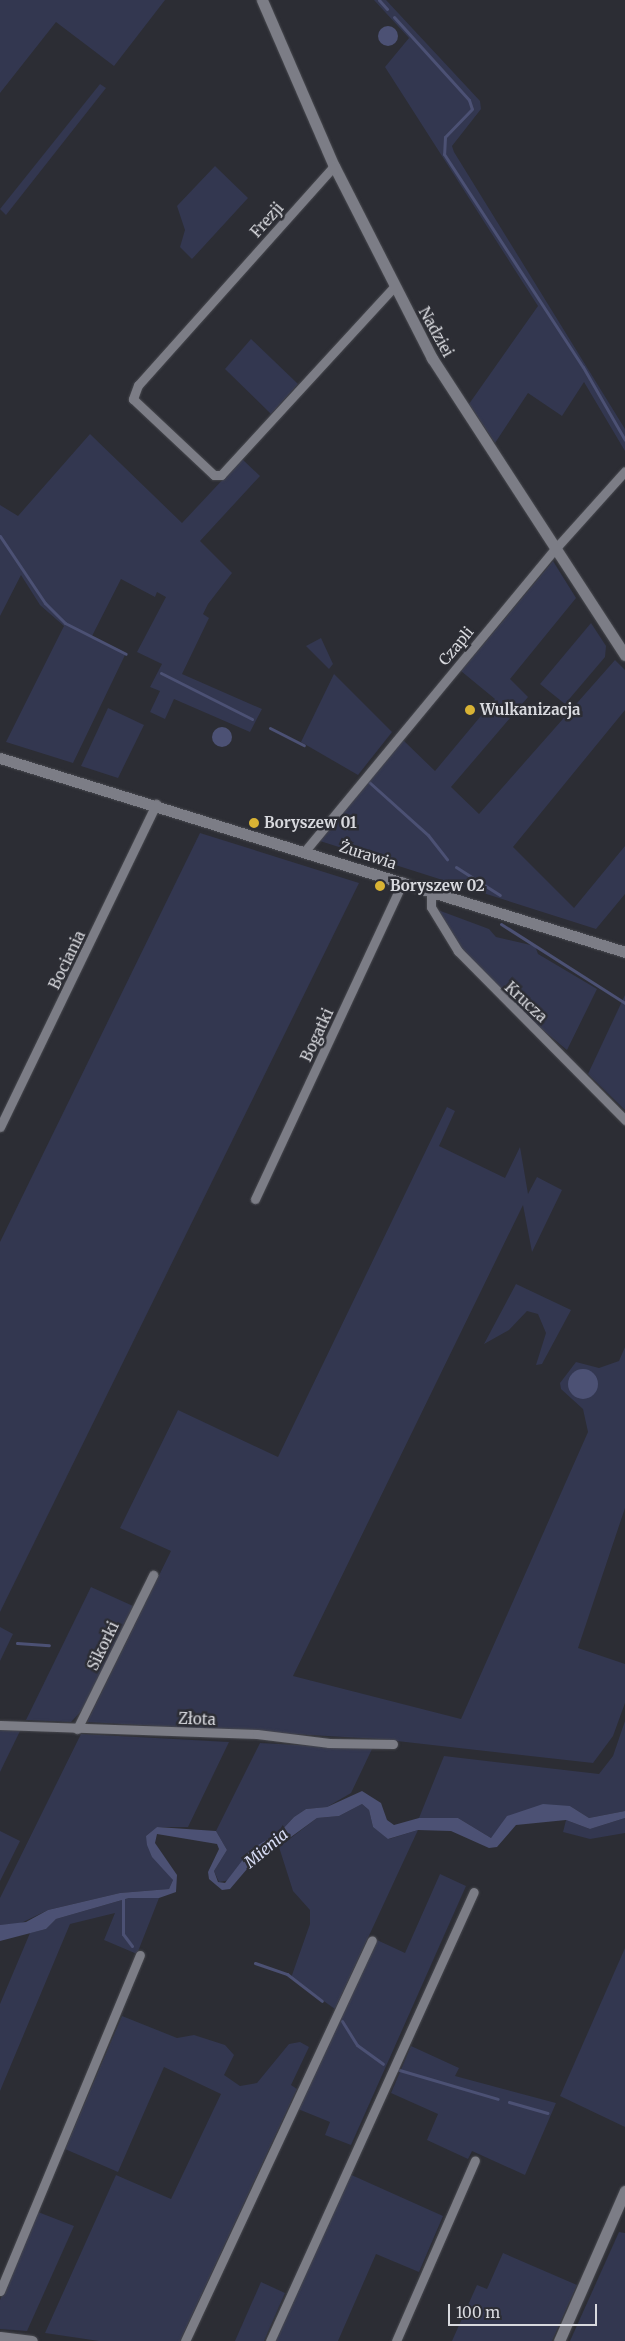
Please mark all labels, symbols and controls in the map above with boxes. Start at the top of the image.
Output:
street label: Frezji [247,199,287,241]
street label: Nadziei [415,304,457,360]
street label: Czapli [435,623,477,669]
place label: Wulkanizacja [480,701,580,719]
marker: Wulkanizacja [464,704,476,716]
place label: Boryszew 01 [264,814,357,832]
marker: Boryszew 01 [248,817,260,829]
street label: Żurawia [337,837,399,873]
place label: Boryszew 02 [390,877,485,895]
marker: Boryszew 02 [374,880,386,892]
street label: Bociania [45,928,89,992]
street label: Krucza [501,978,551,1026]
street label: Bogatki [297,1006,337,1064]
street label: Sikorki [83,1619,123,1673]
street label: Złota [178,1709,216,1729]
water label: Mienia [240,1824,292,1872]
scale bar [450,2294,599,2326]
text: 100 m [456,2303,500,2322]

